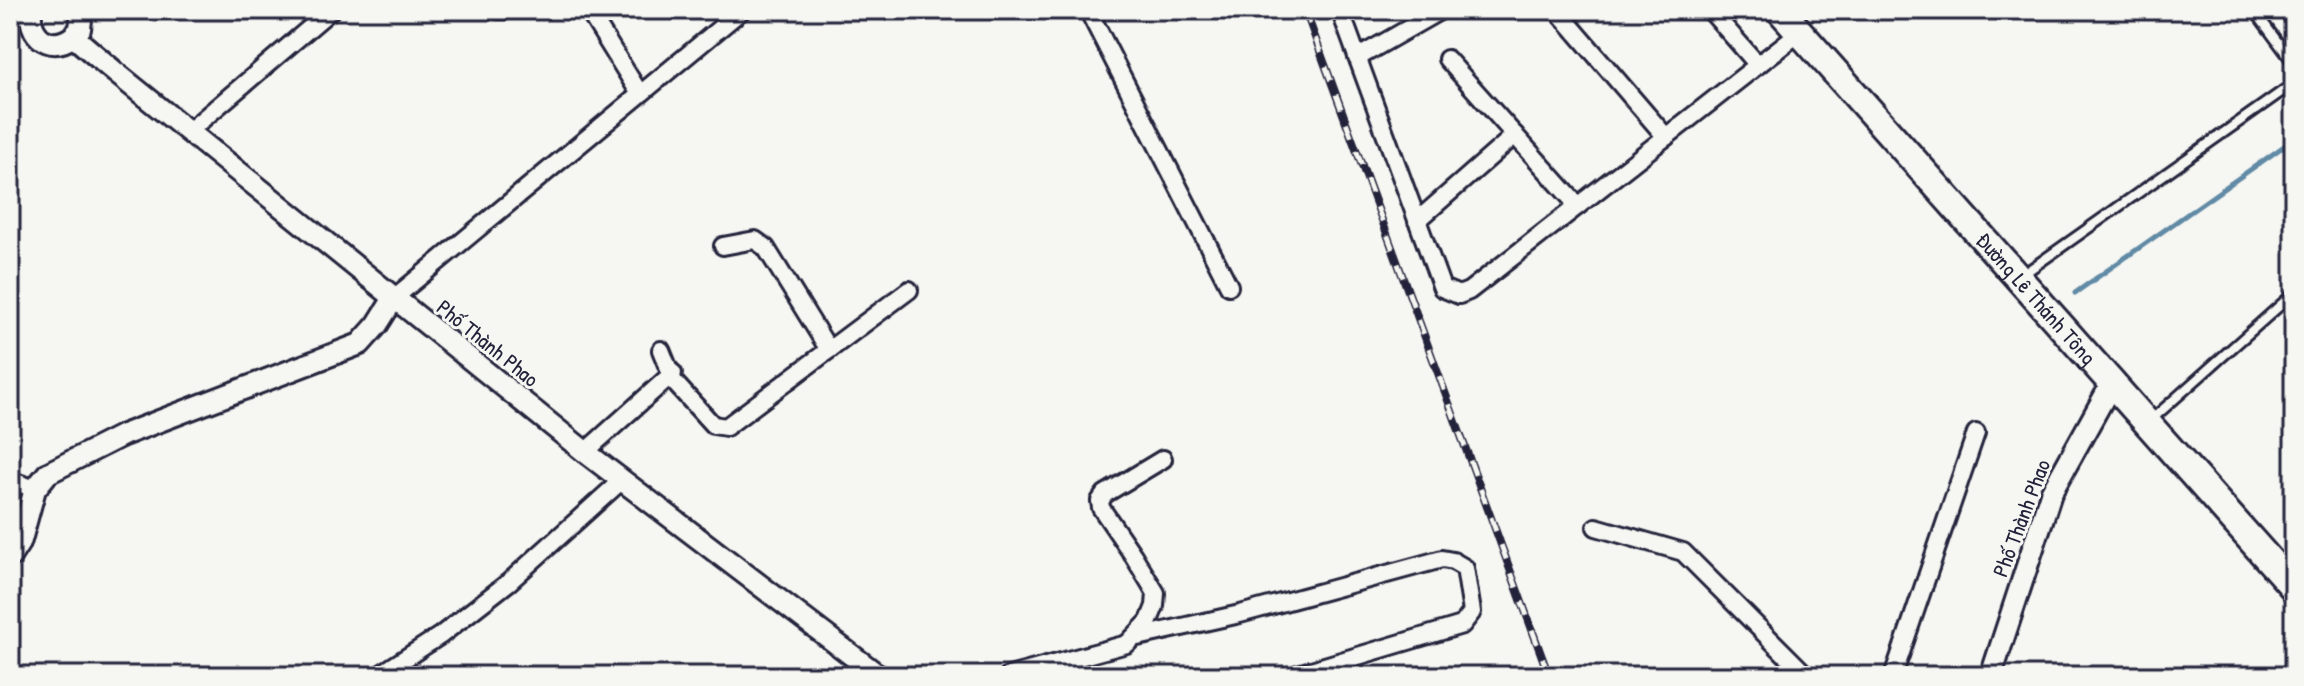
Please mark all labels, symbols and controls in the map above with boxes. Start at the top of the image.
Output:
street label: Đường Lê Thánh Tông [1969,226,2104,371]
street label: Phố Thành Phao [431,292,546,394]
street label: Phố Thành Phao [1985,455,2057,581]

